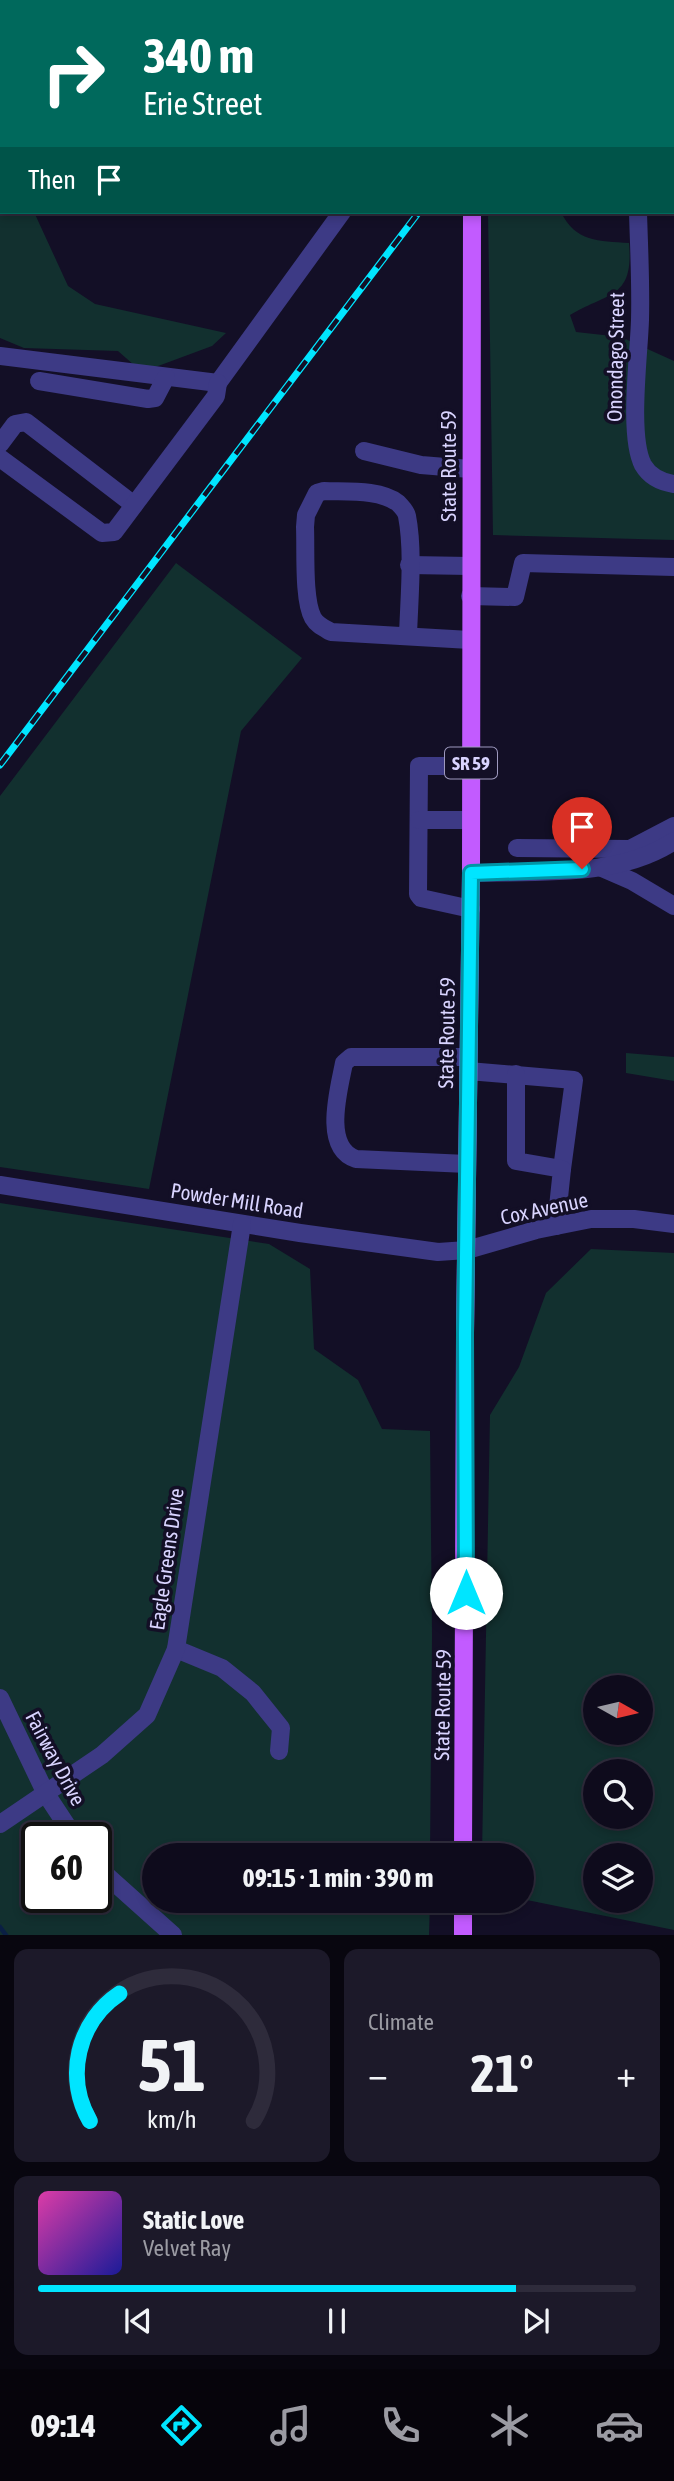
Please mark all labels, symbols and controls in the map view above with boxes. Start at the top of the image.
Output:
text: 340 m [143,27,254,83]
icon: right [28,28,119,119]
text: Erie Street [143,85,263,122]
icon: arrive [90,161,128,199]
text: Then [28,165,76,195]
street label: Onondago Street [602,292,628,422]
street label: State Route 59 [436,410,460,522]
road number: SR 59 [445,748,497,778]
pin [552,797,612,869]
icon: arrive [563,808,601,846]
street label: State Route 59 [433,977,459,1089]
street label: Powder Mill Road [169,1178,305,1222]
street label: Cox Avenue [498,1187,590,1229]
street label: Eagle Greens Drive [144,1487,188,1631]
position arrow [429,1556,503,1630]
street label: State Route 59 [429,1649,455,1761]
north arrow [583,1675,653,1745]
map controls [583,1675,653,1913]
street label: Fairway Drive [21,1707,91,1809]
button: search [583,1759,653,1829]
speed limit sign: 60 [21,1822,112,1913]
button: layers [583,1843,653,1913]
text: 09:15 · 1 min · 390 m [243,1863,433,1893]
text: Climate [368,2009,434,2035]
text: 51 [138,2024,206,2107]
text: 21° [470,2043,534,2103]
text: − [368,2052,388,2095]
text: + [616,2052,636,2095]
text: km/h [147,2105,197,2133]
text: Static Love [143,2205,244,2235]
text: Velvet Ray [143,2235,231,2261]
icon: previous [119,2302,157,2340]
icon: pause [318,2302,356,2340]
icon: next [517,2302,555,2340]
icon: directions [157,2401,206,2450]
icon: music [266,2401,315,2450]
icon: phone [376,2401,425,2450]
icon: climate [485,2401,534,2450]
icon: car [595,2401,644,2450]
text: 09:14 [30,2407,96,2444]

